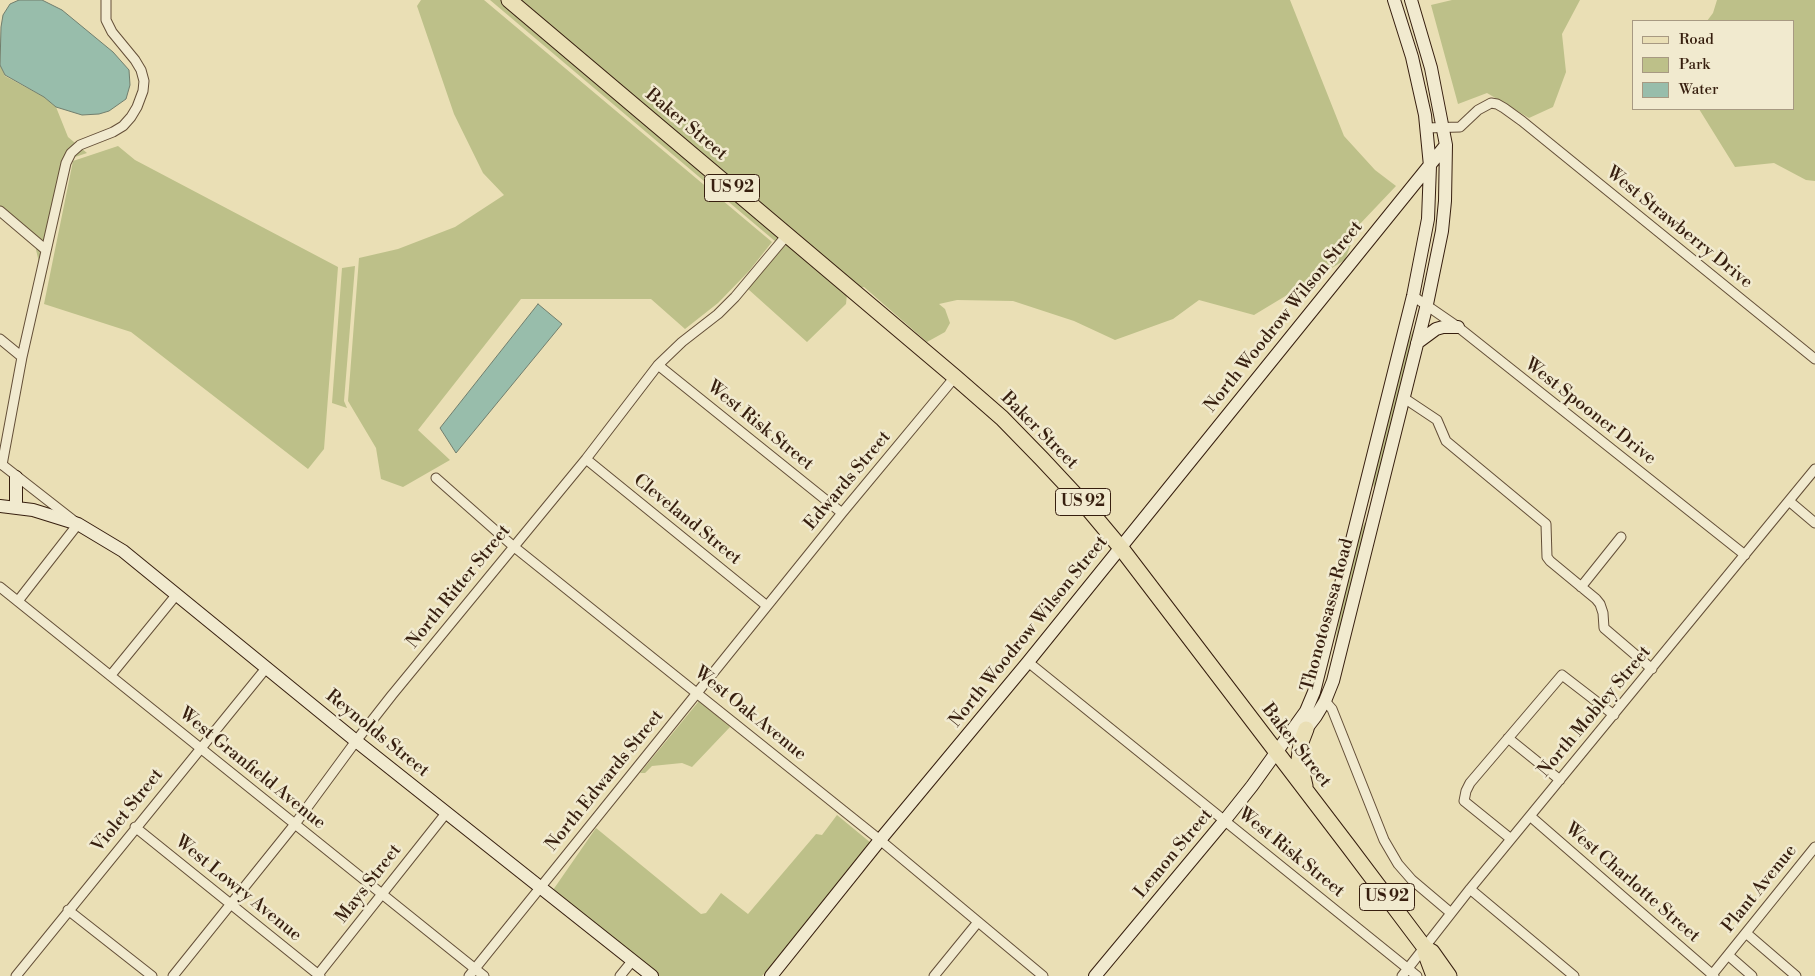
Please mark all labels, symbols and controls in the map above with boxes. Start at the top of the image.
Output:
legend [1632,20,1795,110]
text: Road [1679,30,1714,49]
text: Park [1679,55,1710,74]
text: Water [1679,80,1718,99]
street label: Baker Street [641,84,731,166]
street label: West Strawberry Drive [1601,162,1757,294]
road number: US 92 [704,174,760,202]
street label: North Woodrow Wilson Street [1200,217,1368,417]
street label: West Spooner Drive [1520,354,1660,470]
street label: West Risk Street [702,377,818,475]
street label: Baker Street [996,388,1082,474]
street label: Edwards Street [800,427,896,535]
street label: Cleveland Street [629,470,745,570]
road number: US 92 [1056,488,1110,516]
street label: North Ritter Street [403,521,515,653]
street label: North Woodrow Wilson Street [945,532,1113,732]
street label: Thonotosassa Road [1297,536,1359,694]
street label: North Mobley Street [1534,642,1656,782]
street label: West Oak Avenue [690,662,810,766]
street label: Reynolds Street [321,686,433,782]
street label: Baker Street [1257,700,1335,792]
street label: West Granfield Avenue [175,703,329,835]
street label: North Edwards Street [541,706,669,856]
street label: Violet Street [88,765,168,857]
street label: West Risk Street [1233,804,1349,902]
street label: Lemon Street [1130,805,1218,903]
street label: West Charlotte Street [1560,819,1704,947]
street label: West Lowry Avenue [170,831,306,947]
street label: Mays Street [332,840,406,928]
street label: Plant Avenue [1718,841,1802,937]
road number: US 92 [1360,884,1414,910]

